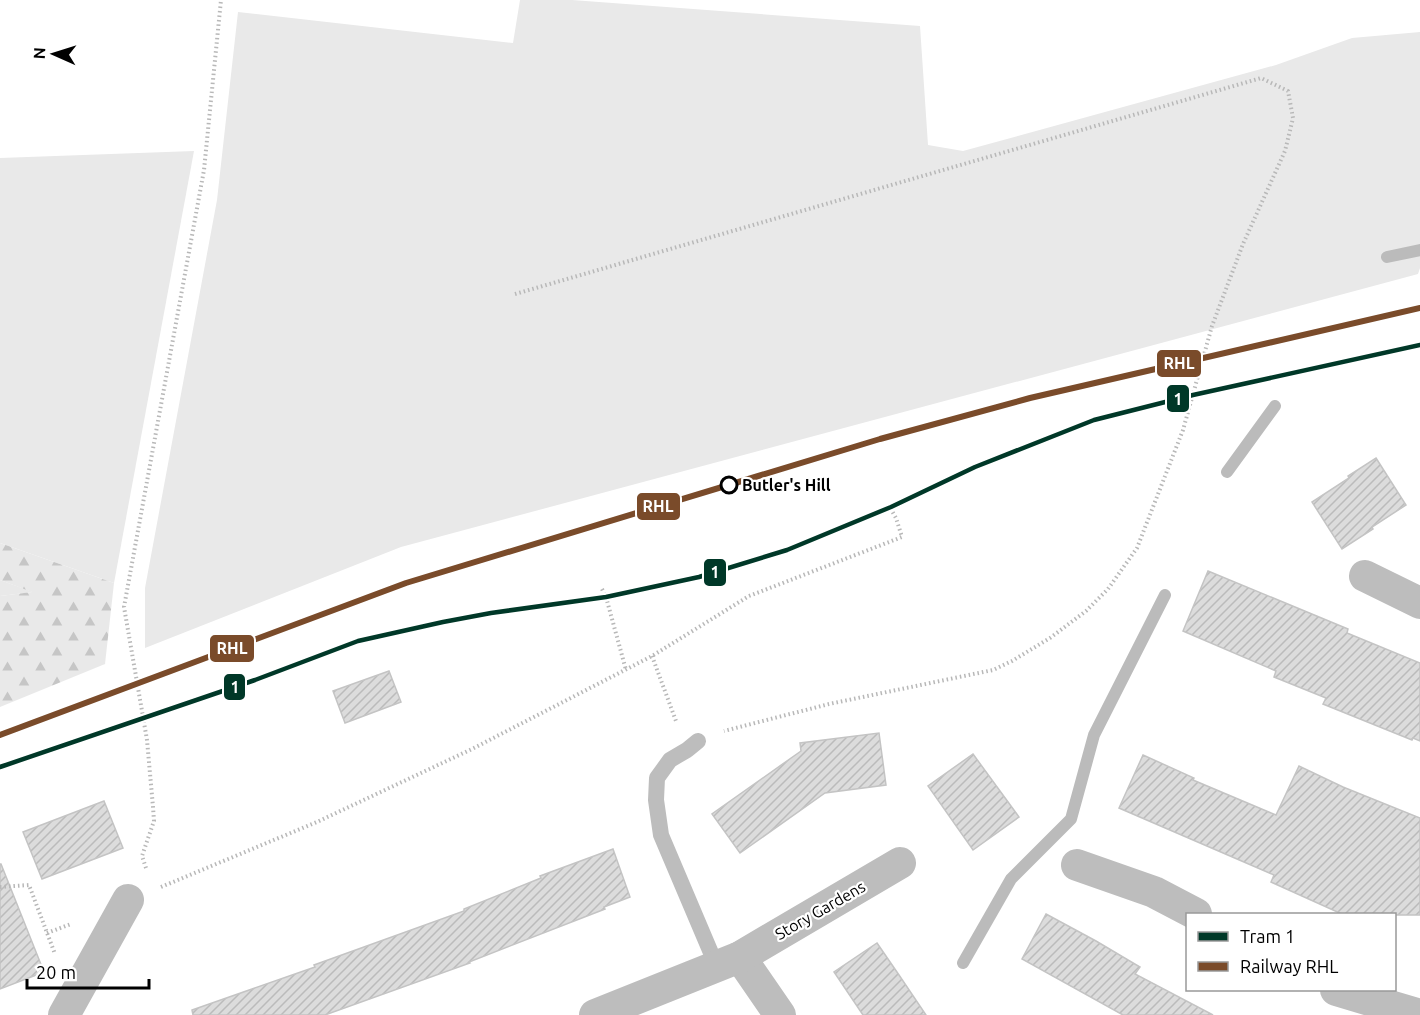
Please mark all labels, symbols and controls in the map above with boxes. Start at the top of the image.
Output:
north arrow [24,24,84,84]
text: N [30,47,48,60]
line badge: RHL [1156,349,1202,378]
text: RHL [1164,354,1195,372]
line badge: 1 [1166,384,1190,413]
text: 1 [1173,390,1183,408]
marker: Butler's Hill [720,476,738,494]
place label: Butler's Hill [742,476,831,494]
line badge: RHL [636,492,681,521]
text: RHL [643,497,674,515]
line badge: 1 [703,558,727,587]
text: 1 [710,563,720,581]
line badge: RHL [209,634,255,663]
text: RHL [217,639,248,657]
line badge: 1 [223,673,246,701]
text: 1 [230,678,240,696]
street label: Story Gardens [772,877,868,943]
legend [1186,913,1396,991]
text: Tram 1 [1240,926,1295,946]
scale bar [27,952,148,990]
text: Railway RHL [1240,956,1338,976]
text: 20 m [36,962,76,982]

